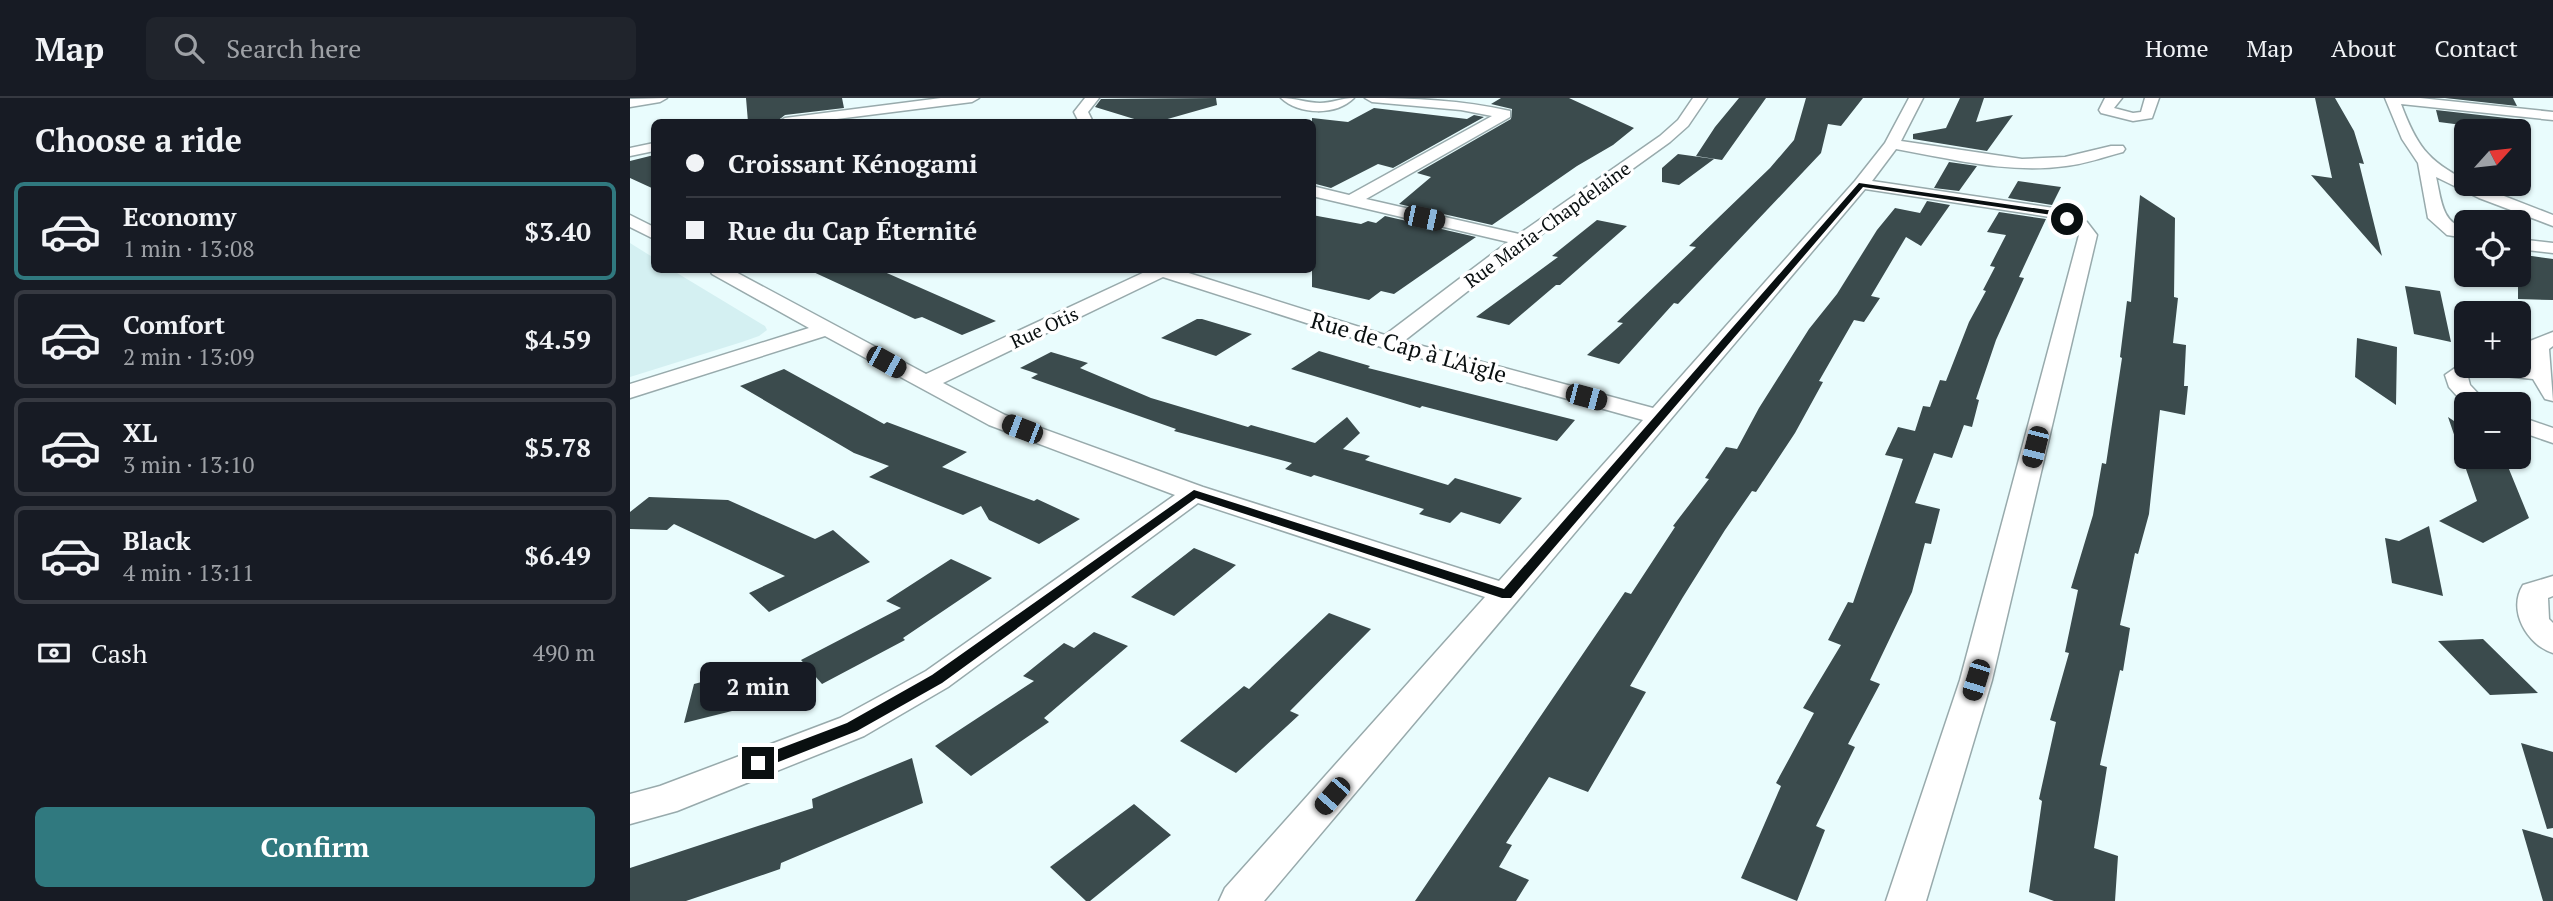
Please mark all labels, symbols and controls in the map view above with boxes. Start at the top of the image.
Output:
search box [146,17,636,80]
text: Map [35,27,104,70]
icon: search [170,29,208,67]
text: Search here [226,31,361,65]
text: Home [2145,32,2209,64]
text: Map [2247,32,2293,64]
text: About [2331,32,2397,64]
text: Contact [2435,32,2518,64]
text: Choose a ride [35,119,242,161]
north arrow [2454,119,2530,196]
map controls [2454,119,2531,469]
text: Croissant Kénogami [728,146,978,180]
street label: Rue Maria-Chapdelaine [1459,155,1635,293]
text: Economy [123,199,236,233]
icon: car [39,200,102,263]
car [1402,203,1447,233]
route start [2051,203,2083,235]
button: locate [2454,210,2531,287]
text: Rue du Cap Éternité [728,213,977,247]
text: $3.40 [525,214,591,248]
text: 1 min · 13:08 [123,233,255,264]
street label: Rue Otis [1006,300,1082,354]
button: + [2454,301,2531,378]
street label: Rue de Cap à L'Aigle [1307,304,1511,390]
text: Comfort [123,307,225,341]
icon: car [39,308,102,371]
text: $4.59 [525,322,591,356]
text: 2 min · 13:09 [123,341,255,372]
car [863,343,910,381]
car [1563,381,1610,413]
button: − [2454,392,2531,469]
car [999,412,1046,446]
text: XL [123,415,157,449]
icon: car [39,416,102,479]
car [2020,424,2051,470]
text: $5.78 [525,430,591,464]
text: 3 min · 13:10 [123,449,255,480]
text: Black [123,523,191,557]
icon: car [39,524,102,587]
text: $6.49 [525,538,591,572]
text: 4 min · 13:11 [123,557,255,588]
icon: cash [35,634,73,672]
text: Cash [91,636,147,670]
text: 490 m [533,637,595,668]
car [1960,657,1993,703]
callout: 2 min [700,662,816,710]
text: 2 min [727,671,789,702]
route end [742,747,774,779]
car [1311,773,1354,819]
button: Confirm [35,807,595,887]

